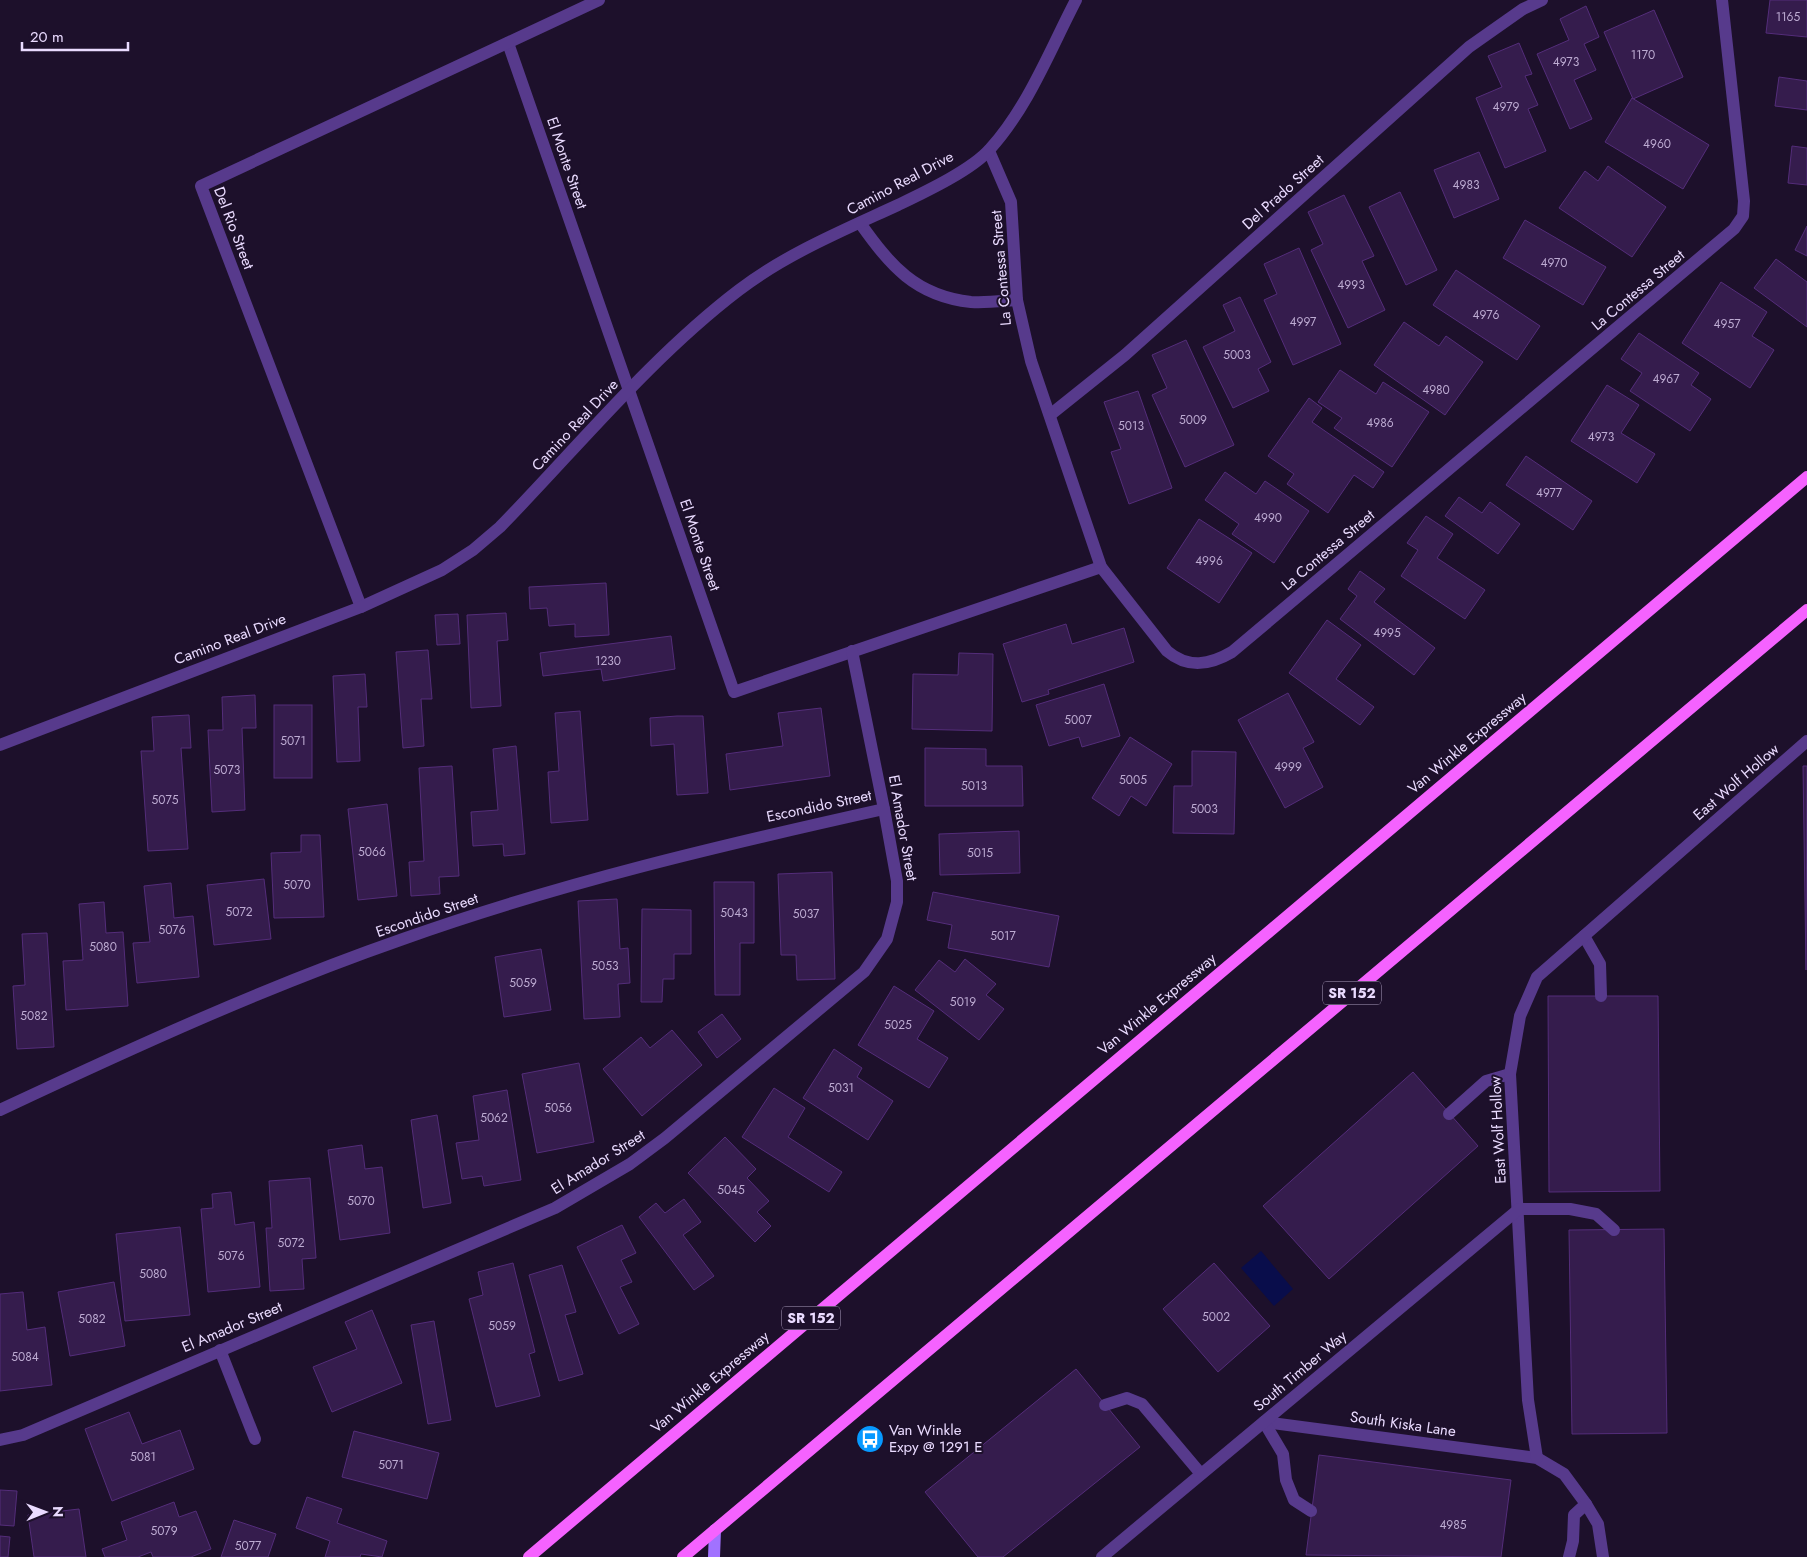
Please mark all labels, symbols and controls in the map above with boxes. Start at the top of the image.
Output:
house number: 1165 [1776,8,1800,26]
scale bar [22,20,129,52]
text: 20 m [30,26,64,48]
house number: 1170 [1631,46,1655,64]
house number: 4973 [1553,53,1580,71]
house number: 4979 [1493,98,1519,116]
street label: El Monte Street [541,114,593,212]
house number: 4960 [1643,135,1671,153]
street label: Camino Real Drive [843,145,958,220]
street label: Del Prado Street [1237,149,1329,235]
house number: 4983 [1452,176,1480,194]
street label: Del Rio Street [208,184,260,273]
street label: La Contessa Street [985,209,1017,327]
street label: La Contessa Street [1587,244,1690,336]
house number: 4970 [1540,254,1568,272]
house number: 4993 [1337,276,1365,294]
house number: 4976 [1473,306,1499,324]
house number: 4997 [1290,313,1317,331]
house number: 4957 [1714,315,1741,333]
house number: 5003 [1223,346,1251,364]
house number: 4967 [1652,370,1680,388]
street label: Camino Real Drive [527,374,624,476]
house number: 4980 [1422,381,1450,399]
house number: 5009 [1179,411,1207,429]
house number: 4986 [1366,414,1394,432]
house number: 5013 [1118,417,1144,435]
house number: 4973 [1588,428,1615,446]
house number: 4977 [1536,484,1563,502]
street label: El Monte Street [674,496,726,594]
street label: La Contessa Street [1277,504,1380,596]
house number: 4990 [1254,509,1282,527]
house number: 4996 [1195,552,1223,570]
street label: Camino Real Drive [171,607,289,670]
house number: 4995 [1373,624,1401,642]
house number: 1230 [595,652,621,670]
street label: Van Winkle Expressway [1403,687,1531,799]
house number: 5007 [1064,711,1092,729]
house number: 5071 [280,732,306,750]
street label: East Wolf Hollow [1688,738,1784,826]
house number: 4999 [1274,758,1302,776]
house number: 5073 [214,761,241,779]
house number: 5005 [1119,771,1147,789]
street label: El Amador Street [883,773,923,883]
house number: 5013 [961,777,987,795]
street label: Escondido Street [764,784,874,828]
house number: 5075 [151,791,179,809]
house number: 5003 [1190,800,1218,818]
house number: 5066 [358,843,386,861]
house number: 5015 [967,844,993,862]
house number: 5070 [283,876,311,894]
street label: Escondido Street [373,887,482,943]
house number: 5072 [225,903,253,921]
house number: 5043 [720,904,748,922]
house number: 5037 [793,905,820,923]
house number: 5076 [158,921,186,939]
house number: 5017 [990,927,1017,945]
house number: 5080 [89,938,117,956]
street label: Van Winkle Expressway [1093,948,1221,1060]
house number: 5053 [591,957,619,975]
house number: 5059 [509,974,537,992]
road number: SR 152 [1323,981,1381,1004]
house number: 5019 [950,993,976,1011]
house number: 5082 [20,1007,48,1025]
house number: 5025 [884,1016,912,1034]
street label: East Wolf Hollow [1484,1075,1512,1184]
house number: 5031 [828,1079,854,1097]
house number: 5056 [544,1099,572,1117]
house number: 5062 [480,1109,508,1127]
street label: El Amador Street [547,1124,650,1200]
house number: 5045 [717,1181,745,1199]
house number: 5070 [347,1192,375,1210]
house number: 5072 [277,1234,305,1252]
house number: 5076 [217,1247,245,1265]
house number: 5080 [139,1265,167,1283]
street label: El Amador Street [178,1296,286,1358]
road number: SR 152 [782,1306,840,1330]
house number: 5002 [1202,1308,1230,1326]
house number: 5082 [78,1310,106,1328]
house number: 5059 [488,1317,516,1335]
street label: South Timber Way [1249,1325,1352,1417]
street label: Van Winkle Expressway [646,1326,774,1438]
house number: 5084 [11,1348,39,1366]
street label: South Kiska Lane [1349,1406,1458,1442]
place label: Van Winkle Expy @ 1291 E [889,1419,982,1458]
bus stop icon: Van Winkle Expy @ 1291 E [855,1424,885,1454]
house number: 5081 [130,1448,156,1466]
house number: 5071 [378,1456,404,1474]
north arrow [20,1487,70,1537]
text: N [48,1506,68,1518]
house number: 4985 [1439,1516,1467,1534]
house number: 5079 [150,1522,178,1540]
house number: 5077 [235,1537,262,1555]

